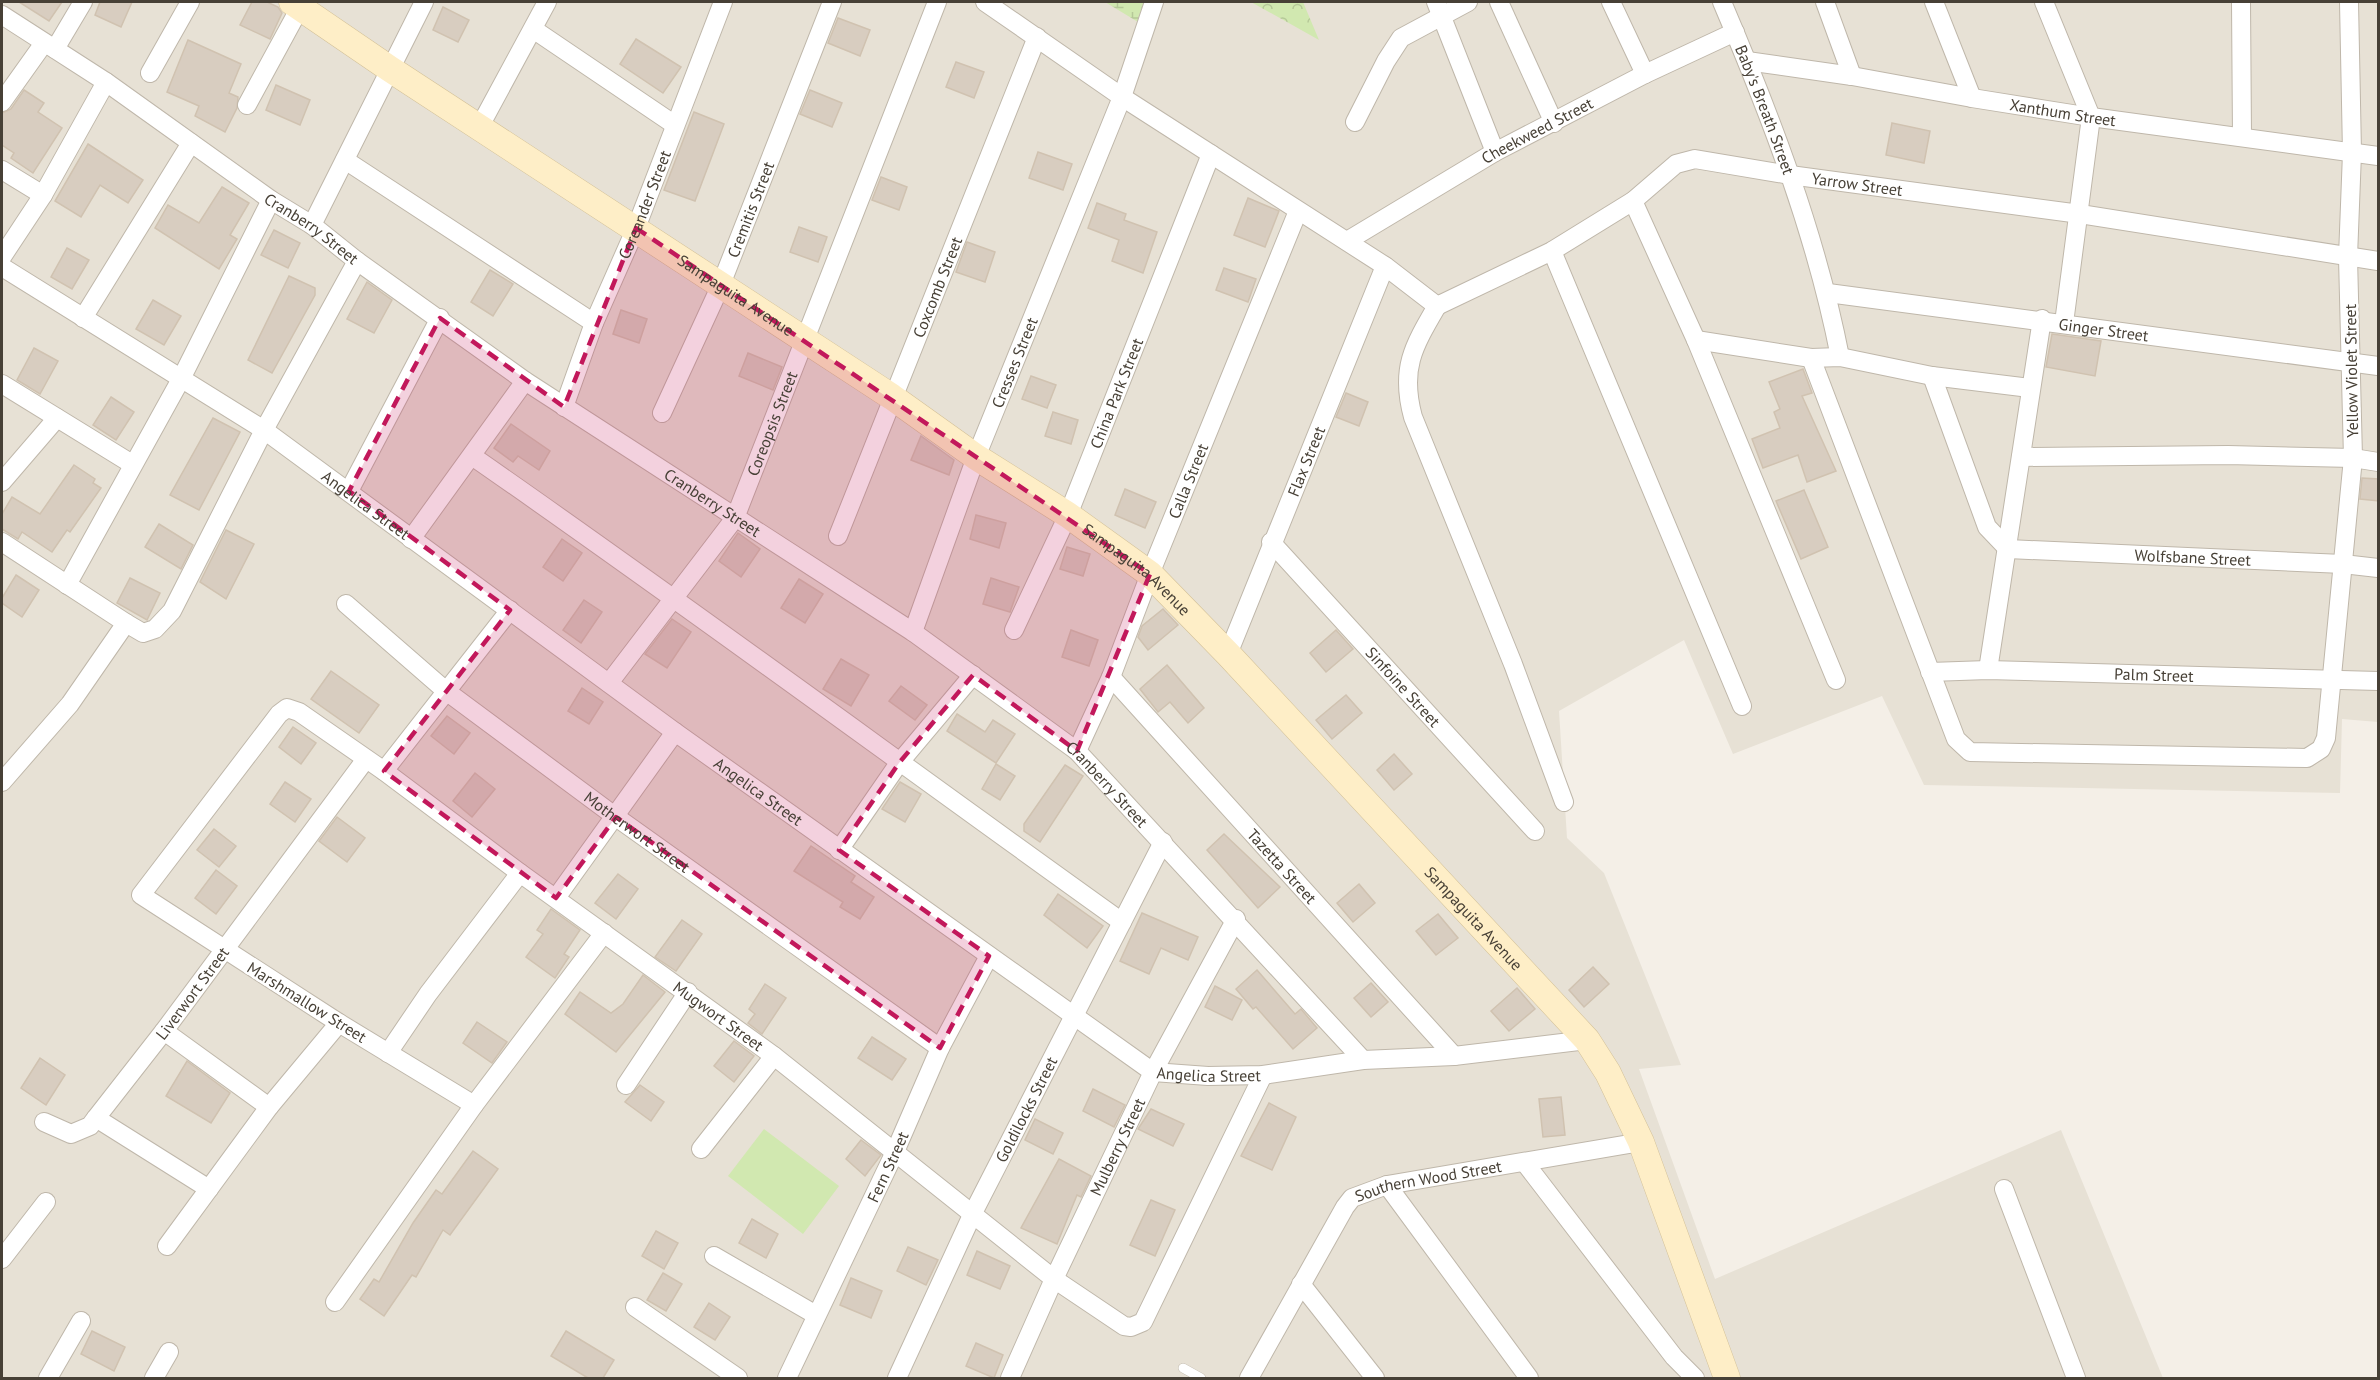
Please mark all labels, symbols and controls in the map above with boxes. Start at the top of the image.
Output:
street label: Baby's Breath Street [1731,42,1799,178]
street label: Cheekweed Street [1478,93,1597,168]
street label: Xanthum Street [2008,94,2118,130]
street label: Coreander Street [614,147,675,262]
street label: Cremitis Street [723,158,779,260]
street label: Yarrow Street [1810,168,1904,200]
street label: Cranberry Street [260,188,363,269]
street label: Coxcomb Street [908,233,967,340]
street label: Sampaguita Avenue [674,250,798,340]
street label: Yellow Violet Street [2340,303,2362,438]
street label: Cresses Street [987,314,1042,411]
street label: Ginger Street [2058,314,2150,346]
street label: China Park Street [1085,334,1147,451]
street label: Coreopsis Street [742,368,802,479]
street label: Flax Street [1283,423,1329,499]
street label: Calla Street [1164,440,1212,522]
street label: Cranberry Street [661,464,765,541]
street label: Angelica Street [318,466,414,544]
street label: Sampaguita Avenue [1079,519,1195,620]
street label: Wolfsbane Street [2134,545,2252,570]
street label: Sinfoine Street [1362,643,1445,731]
street label: Palm Street [2114,664,2194,686]
street label: Cranberry Street [1062,737,1153,832]
street label: Angelica Street [710,753,807,830]
street label: Motherwort Street [580,787,695,877]
street label: Tazetta Street [1243,824,1322,908]
street label: Sampaguita Avenue [1421,862,1527,974]
street label: Liverwort Street [151,942,233,1044]
street label: Marshmallow Street [244,957,371,1047]
street label: Mugwort Street [669,977,768,1056]
street label: Goldilocks Street [991,1053,1062,1166]
street label: Angelica Street [1156,1062,1262,1086]
street label: Mulberry Street [1085,1094,1149,1199]
street label: Fern Street [862,1128,913,1205]
street label: Southern Wood Street [1352,1156,1504,1206]

